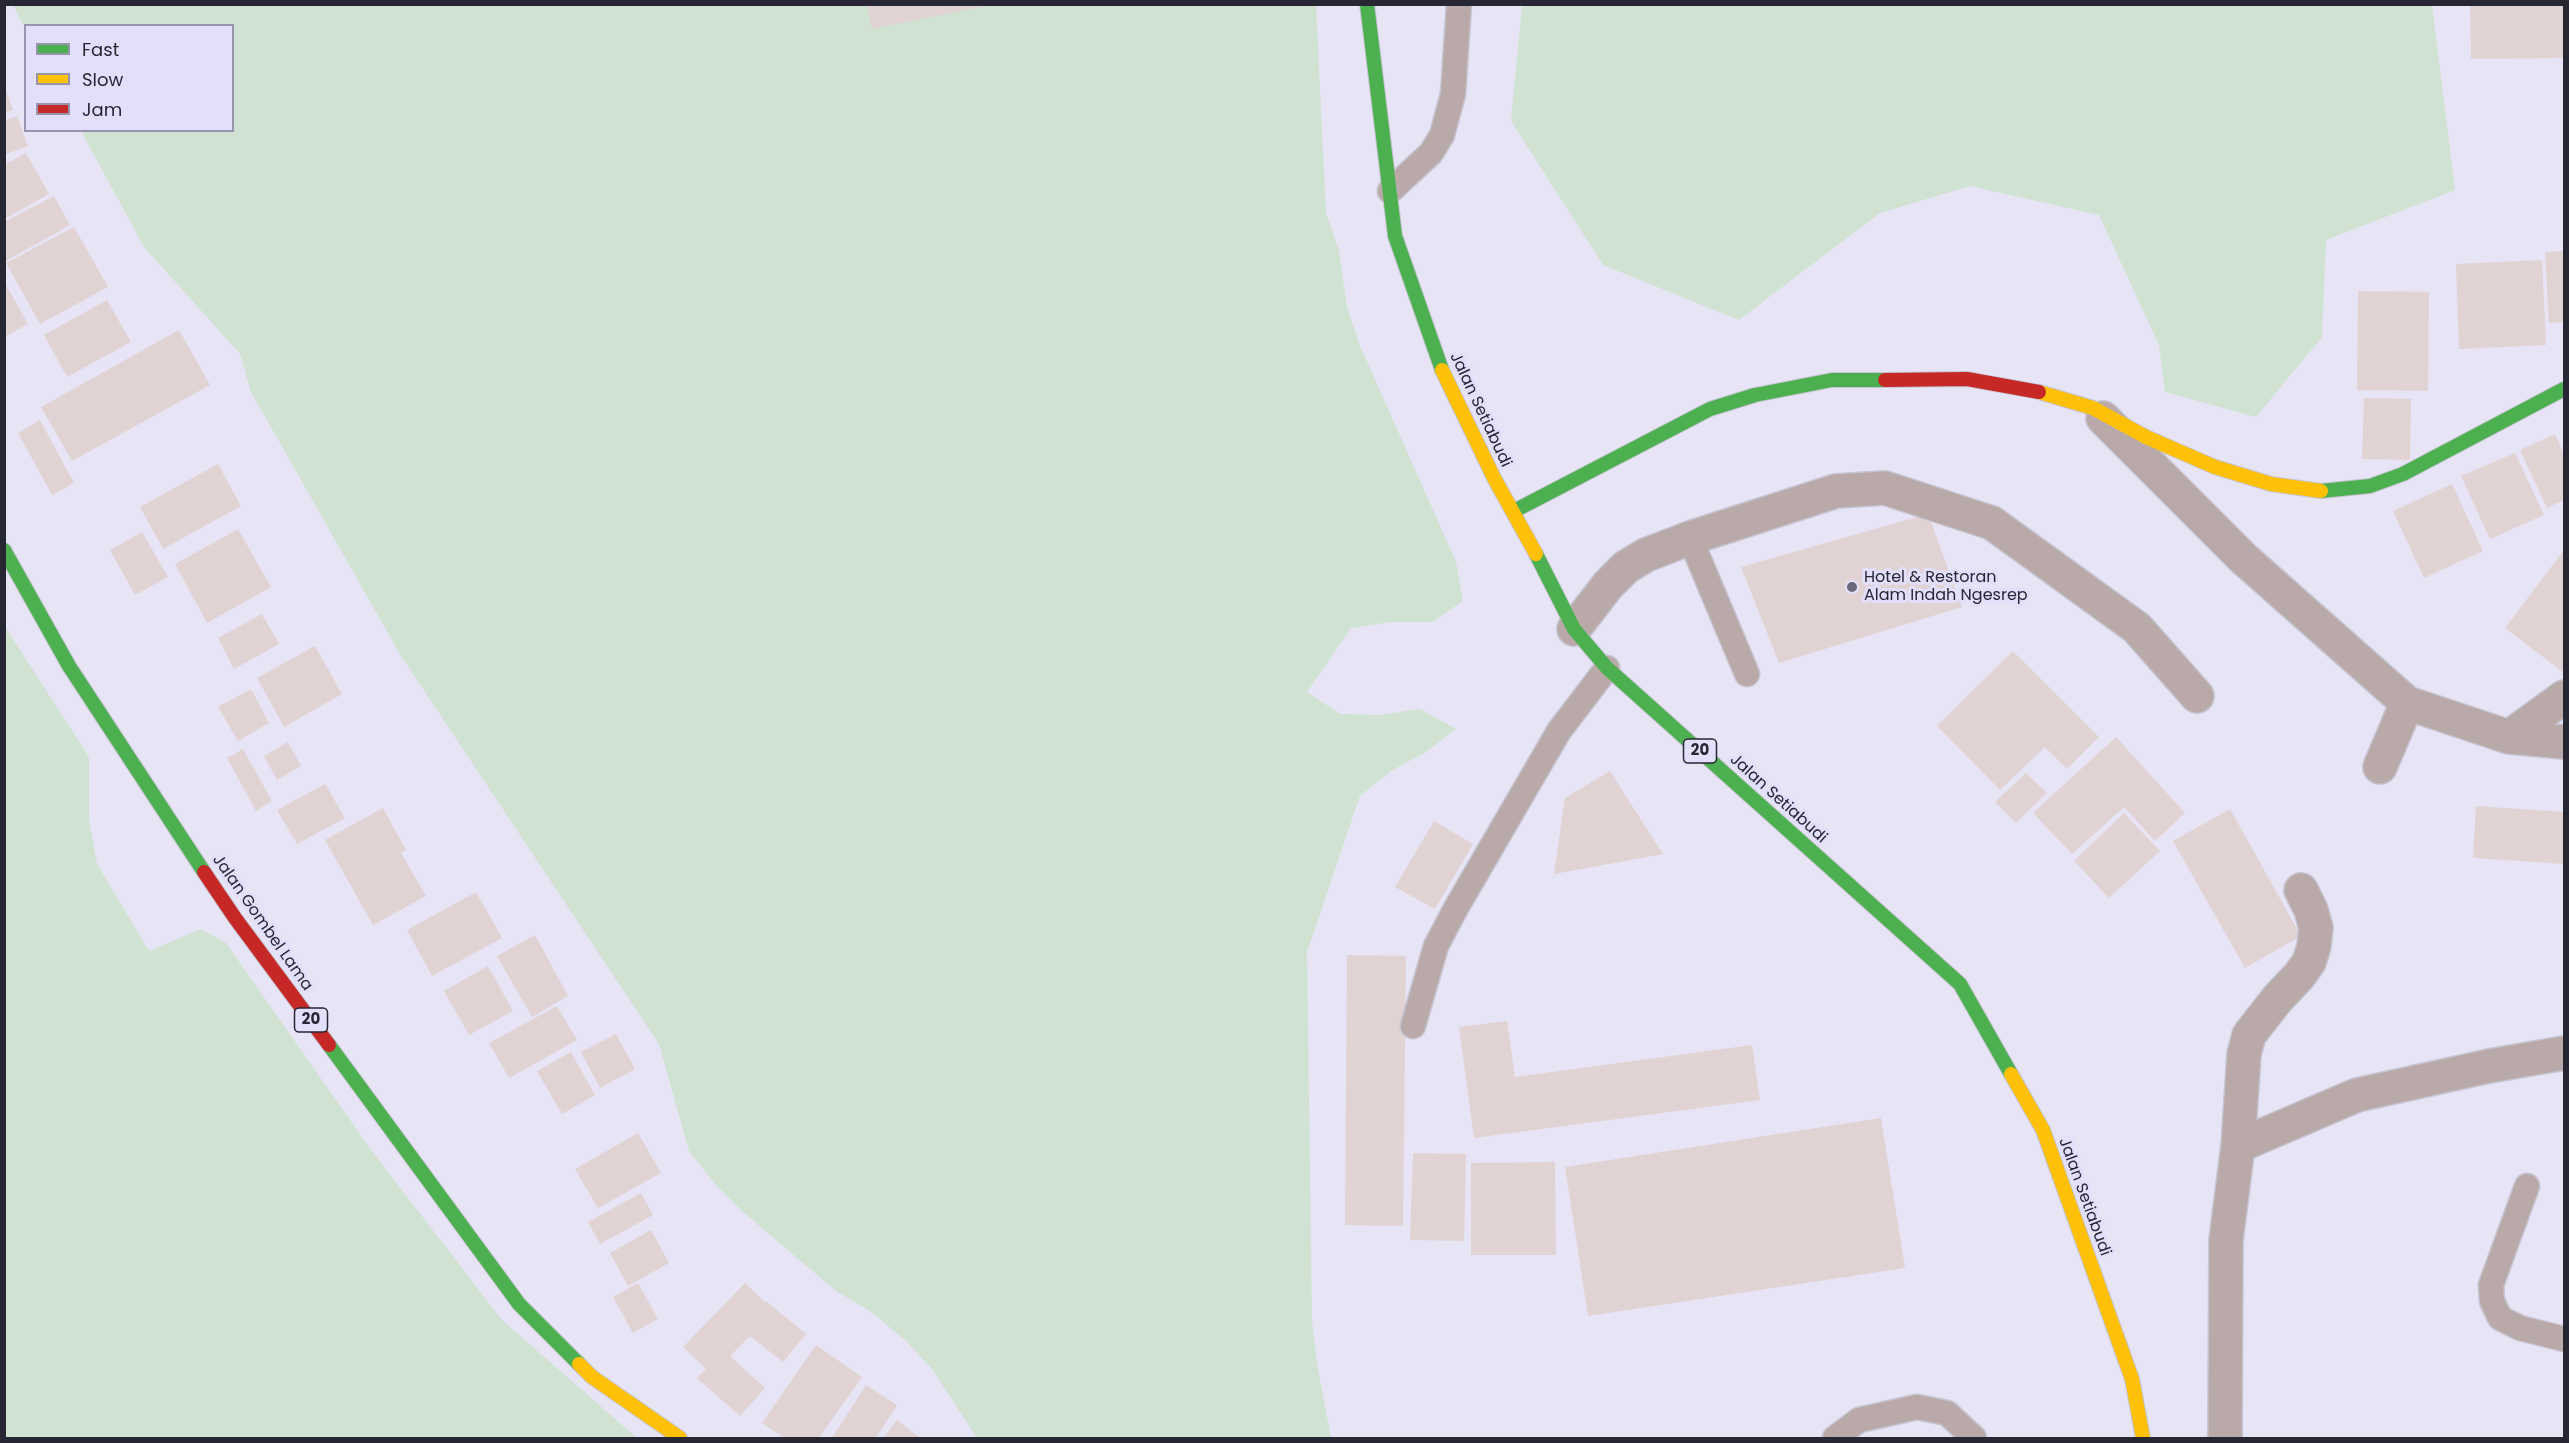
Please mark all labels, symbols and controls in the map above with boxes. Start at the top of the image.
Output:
legend [24,24,234,132]
text: Fast [82,37,119,62]
text: Slow [82,67,123,92]
text: Jam [82,97,122,122]
street label: Jalan Setiabudi [1445,350,1515,470]
place label: Hotel & Restoran Alam Indah Ngesrep [1864,568,2028,606]
marker: Hotel & Restoran Alam Indah Ngesrep [1845,580,1859,594]
road number: 20 [1684,739,1716,763]
street label: Jalan Setiabudi [1725,750,1831,848]
street label: Jalan Gombel Lama [208,851,316,995]
road number: 20 [294,1008,328,1032]
street label: Jalan Setiabudi [2054,1135,2114,1259]

